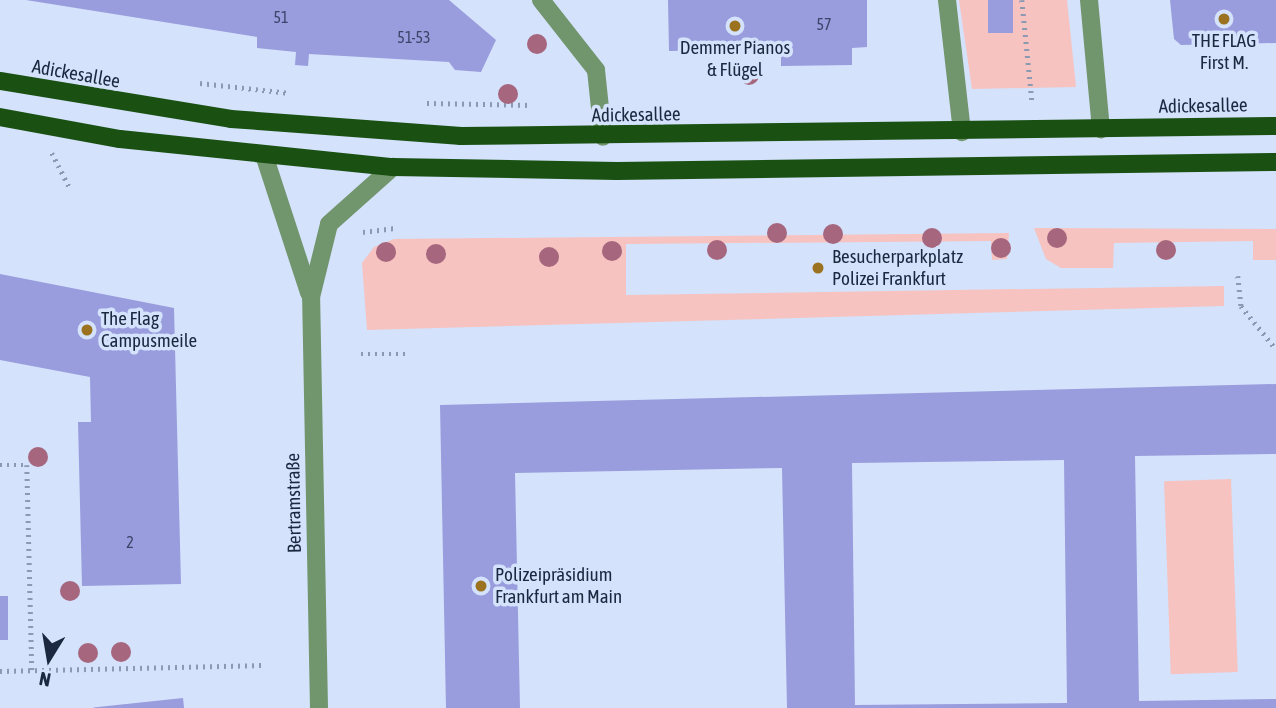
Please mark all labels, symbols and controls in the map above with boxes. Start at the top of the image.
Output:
house number: 51 [273,7,289,27]
marker: THE FLAG First M. [1216,11,1232,27]
house number: 57 [816,14,832,34]
marker: Demmer Pianos & Flügel [727,18,743,34]
house number: 51-53 [397,27,431,47]
place label: THE FLAG First M. [1192,30,1256,74]
place label: Demmer Pianos & Flügel [680,37,790,81]
street label: Adickesallee [30,55,122,93]
street label: Adickesallee [1158,94,1248,118]
street label: Adickesallee [591,103,681,127]
place label: Besucherparkplatz Polizei Frankfurt [832,246,963,290]
marker: Besucherparkplatz Polizei Frankfurt [810,260,826,276]
place label: The Flag Campusmeile [101,308,197,352]
marker: The Flag Campusmeile [79,322,95,338]
street label: Bertramstraße [282,453,306,553]
house number: 2 [126,532,134,552]
place label: Polizeipräsidium Frankfurt am Main [495,564,622,608]
marker: Polizeipräsidium Frankfurt am Main [473,578,489,594]
north arrow [14,624,84,694]
text: N [37,668,53,691]

